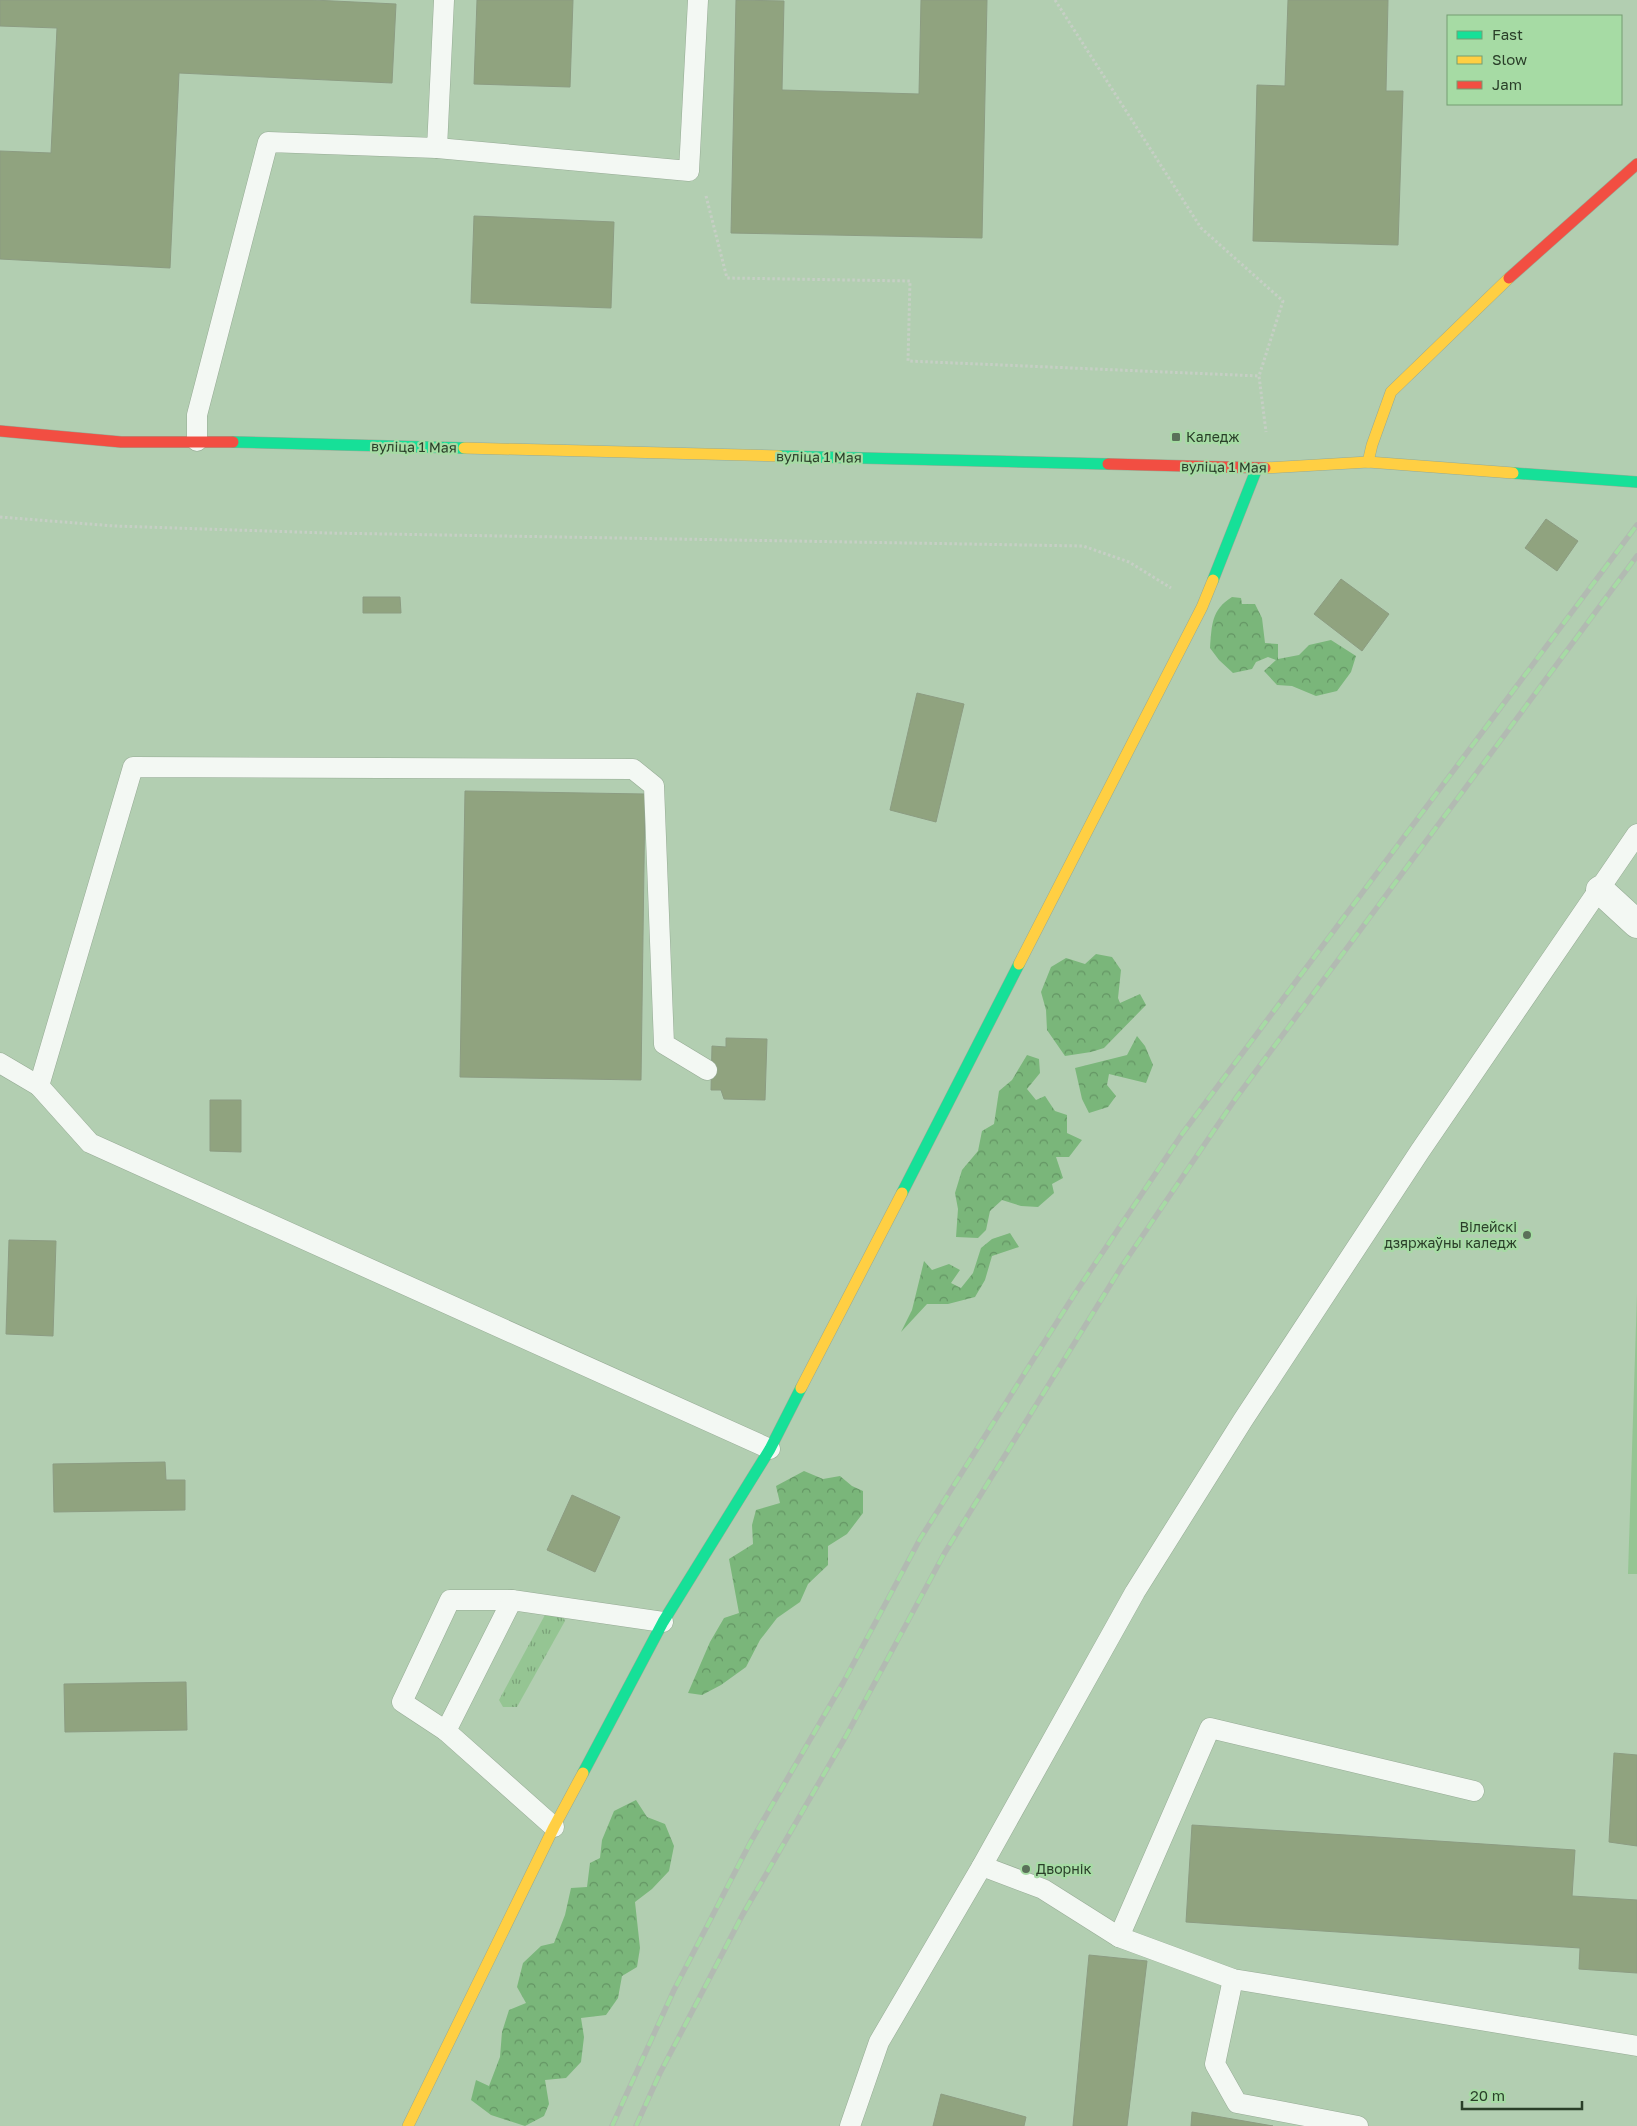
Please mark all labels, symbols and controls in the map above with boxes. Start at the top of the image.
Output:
legend [1447,15,1622,105]
text: Fast [1492,25,1523,43]
text: Slow [1492,50,1527,68]
text: Jam [1492,75,1522,93]
place label: Каледж [1186,428,1240,445]
marker: Каледж [1170,431,1182,443]
street label: вуліца 1 Мая [371,437,457,456]
street label: вуліца 1 Мая [776,447,862,466]
street label: вуліца 1 Мая [1181,457,1267,476]
place label: Вілейскі дзяржаўны каледж [1384,1218,1517,1251]
marker: Вілейскі дзяржаўны каледж [1521,1229,1533,1241]
place label: Дворнік [1036,1860,1091,1877]
marker: Дворнік [1020,1863,1032,1875]
scale bar [1462,2078,1582,2110]
text: 20 m [1470,2086,1505,2104]

